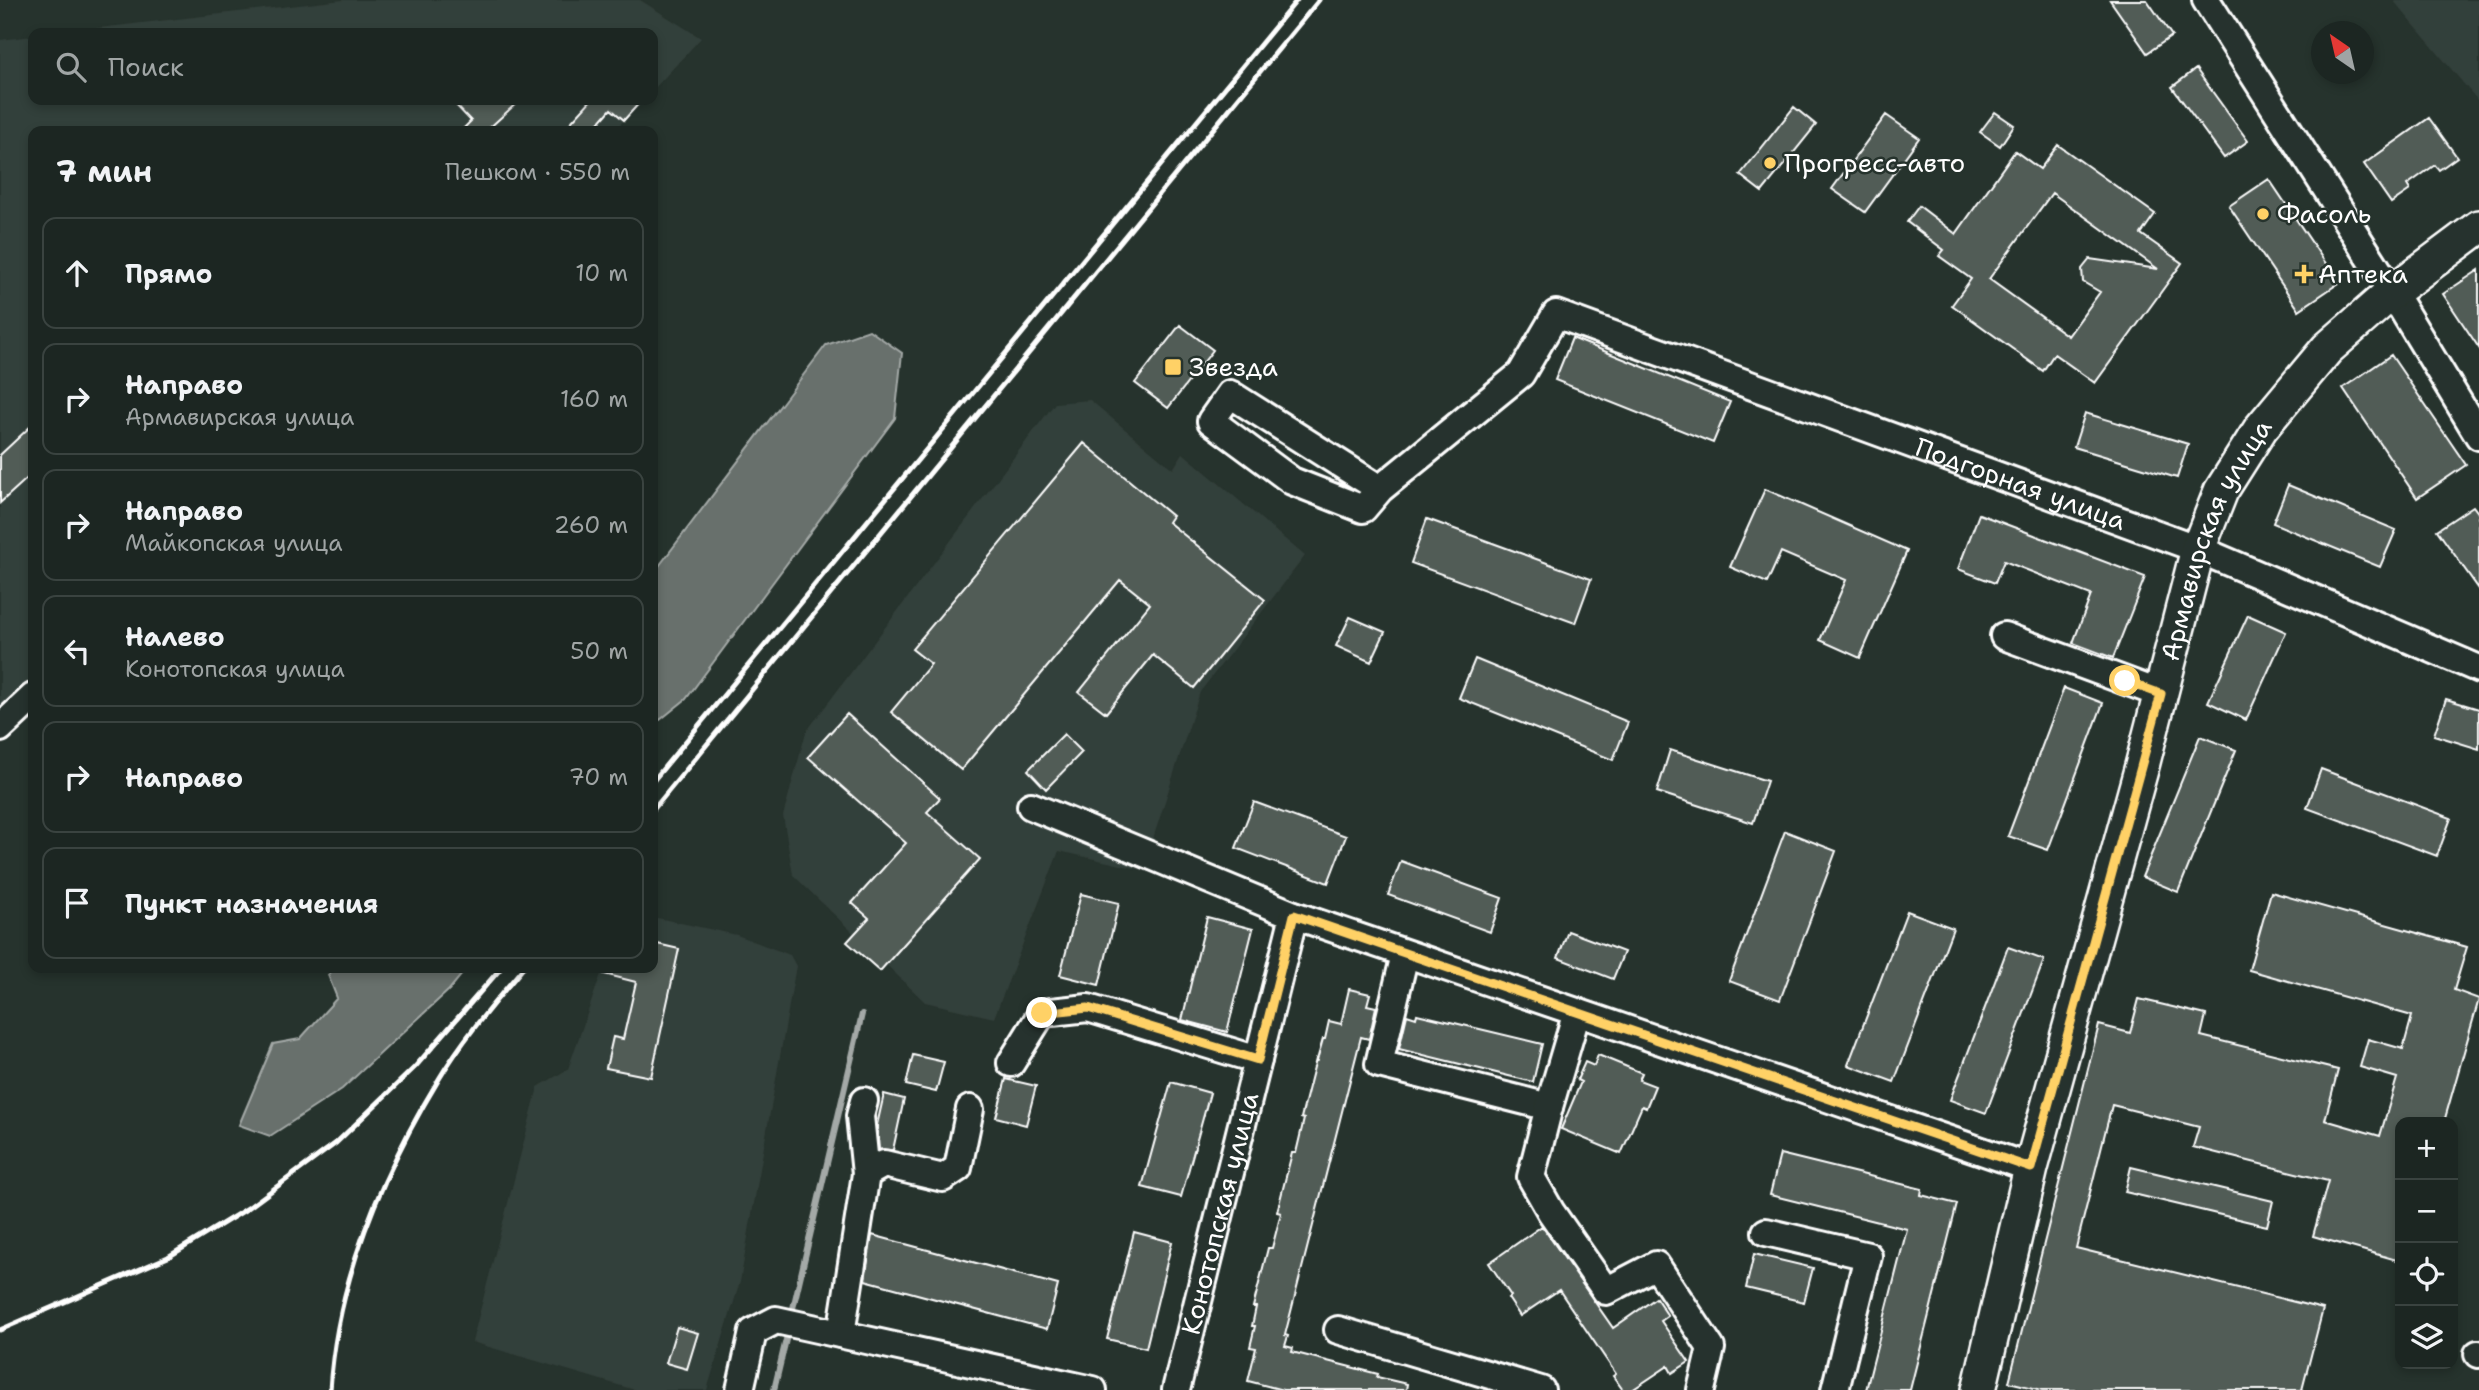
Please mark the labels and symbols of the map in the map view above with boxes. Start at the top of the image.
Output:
north arrow [2311,21,2374,84]
place label: Прогресс-авто [1784,145,1965,180]
marker: Прогресс-авто [1762,155,1778,171]
place label: Фасоль [2277,196,2371,231]
marker: Фасоль [2255,206,2271,222]
place label: Аптека [2318,256,2408,291]
marker: Аптека [2296,266,2312,282]
place label: Звезда [1189,349,1278,384]
marker: Звезда [1163,357,1183,377]
street label: Армавирская улица [2152,412,2279,664]
street label: Подгорная улица [1910,429,2131,538]
route start [2109,665,2140,696]
route end [1026,997,1057,1028]
street label: Конотопская улица [1172,1088,1266,1338]

